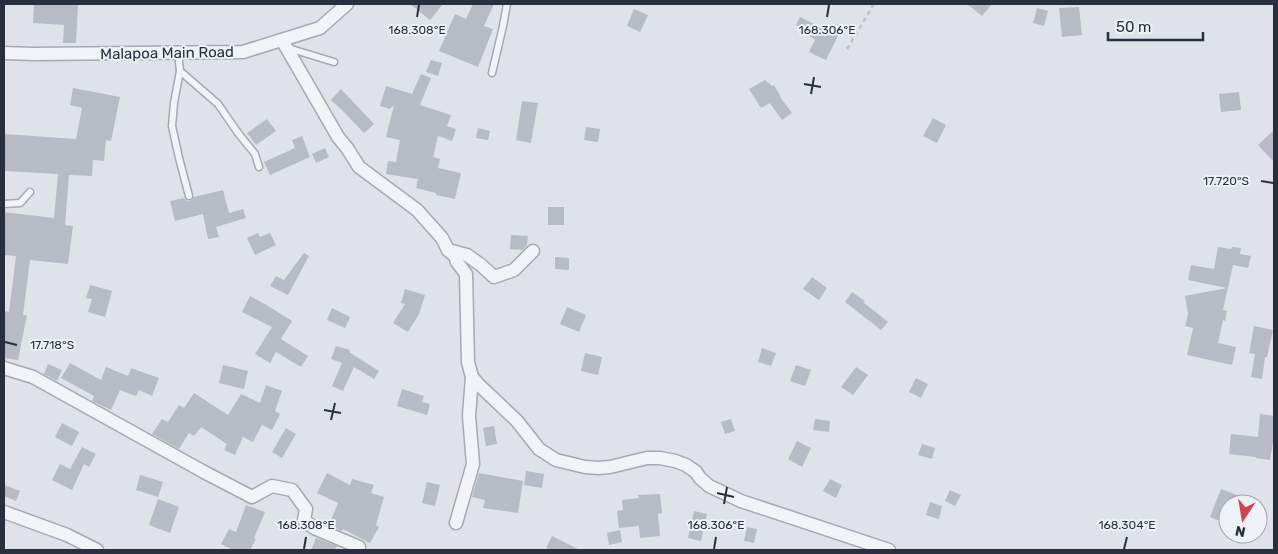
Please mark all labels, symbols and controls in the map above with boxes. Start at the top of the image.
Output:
scale bar [1108,10,1203,42]
text: 50 m [1116,18,1151,36]
text: 168.308°E [388,23,446,37]
text: 168.306°E [799,23,855,37]
street label: Malapoa Main Road [100,43,234,63]
text: 17.720°S [1203,174,1249,188]
text: 17.718°S [30,338,74,352]
north arrow [1218,494,1268,544]
text: 168.308°E [277,518,335,532]
text: 168.306°E [688,518,744,532]
text: 168.304°E [1098,518,1156,532]
text: N [1234,522,1247,541]

